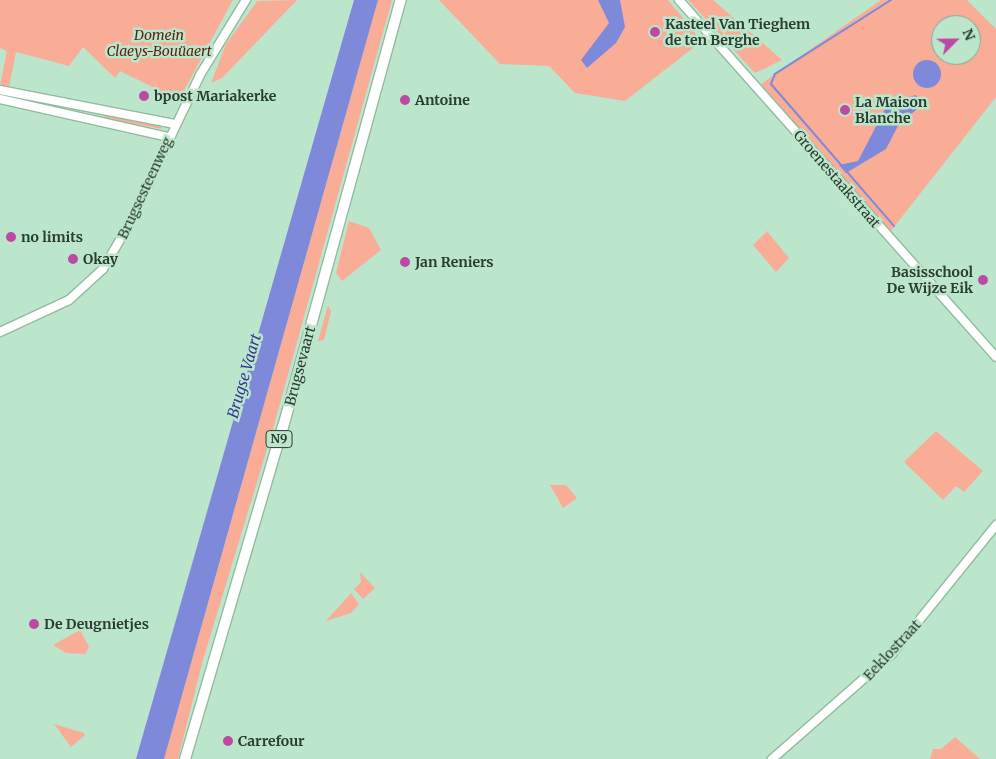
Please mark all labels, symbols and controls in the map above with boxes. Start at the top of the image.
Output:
north arrow [931,15,981,65]
place label: Kasteel Van Tieghem de ten Berghe [665,16,810,48]
marker: Kasteel Van Tieghem de ten Berghe [649,26,661,38]
text: N [958,26,979,43]
park label: Domein Claeys-Bouüaert [106,27,212,59]
place label: bpost Mariakerke [154,88,276,104]
marker: bpost Mariakerke [138,90,150,102]
place label: Antoine [415,92,470,108]
marker: Antoine [399,94,411,106]
place label: La Maison Blanche [855,94,927,126]
marker: La Maison Blanche [839,104,851,116]
street label: Groenestaakstraat [790,127,884,231]
street label: Brugsesteenweg [114,134,176,242]
place label: no limits [21,229,83,245]
marker: no limits [5,231,17,243]
place label: Okay [83,251,118,267]
marker: Okay [67,253,79,265]
place label: Jan Reniers [415,254,494,270]
marker: Jan Reniers [399,256,411,268]
place label: Basisschool De Wijze Eik [887,264,973,296]
marker: Basisschool De Wijze Eik [977,274,989,286]
street label: Brugsevaart [281,324,319,408]
water label: Brugse Vaart [223,332,265,420]
road number: N9 [265,429,293,448]
place label: De Deugnietjes [44,616,149,632]
street label: Eeklostraat [860,616,924,684]
marker: De Deugnietjes [28,618,40,630]
place label: Carrefour [238,733,305,749]
marker: Carrefour [222,735,234,747]

